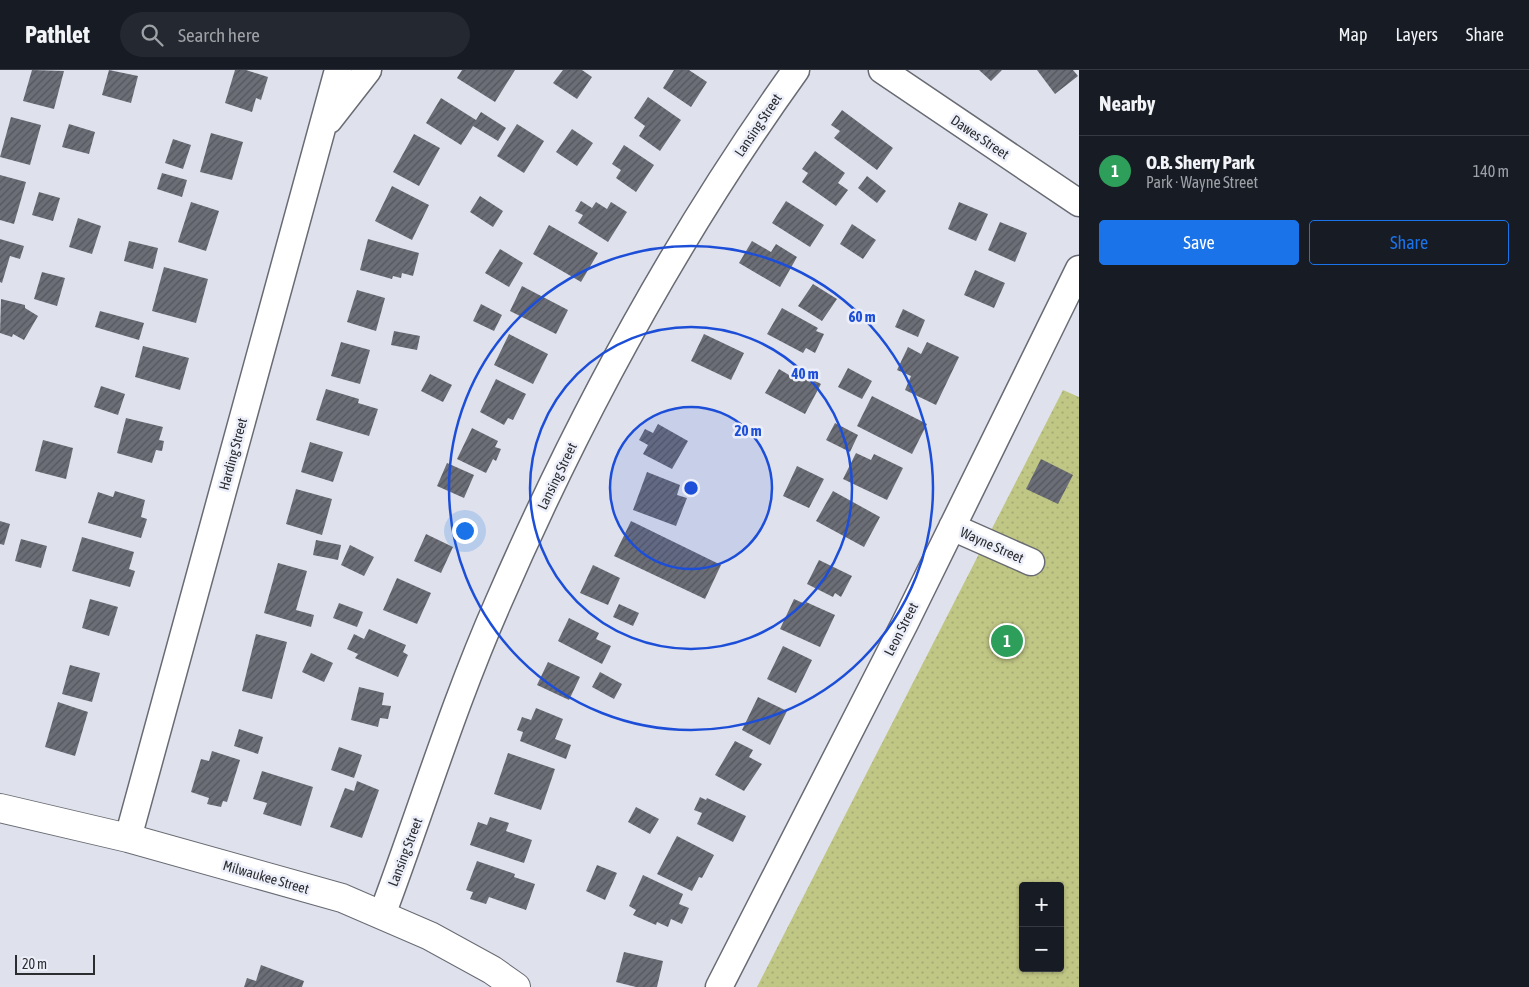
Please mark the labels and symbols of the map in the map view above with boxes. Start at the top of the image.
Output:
street label: Lansing Street [731,91,785,159]
street label: Dawes Street [948,112,1012,162]
text: 60 m [849,308,876,325]
text: 40 m [791,365,819,382]
street label: Harding Street [216,416,250,492]
text: 20 m [735,422,762,439]
street label: Lansing Street [534,440,580,512]
centre of rings [682,479,700,497]
your location [452,518,478,544]
street label: Wayne Street [958,524,1026,566]
street label: Leon Street [881,600,921,658]
pin: 1 [991,622,1023,660]
street label: Lansing Street [385,815,425,889]
street label: Milwaukee Street [221,857,311,897]
scale bar [15,952,95,975]

